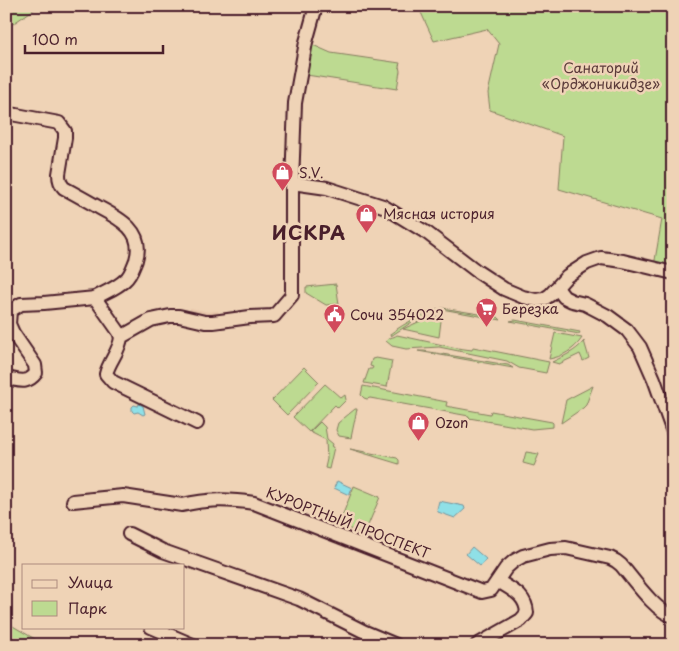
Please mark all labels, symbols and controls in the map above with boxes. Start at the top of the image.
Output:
scale bar [25,22,162,54]
text: 100 m [32,27,78,50]
park label: Санаторий «Орджоникидзе» [542,57,660,94]
shop icon: S.V. [271,161,295,192]
place label: S.V. [299,162,324,183]
shop icon: Мясная история [355,202,379,233]
place label: Мясная история [383,203,495,224]
district label: ИСКРА [272,218,346,246]
supermarket icon: Березка [474,297,498,328]
place label: Березка [502,298,559,319]
public building icon: Сочи 354022 [322,303,346,334]
place label: Сочи 354022 [350,304,444,325]
shop icon: Ozon [407,411,431,442]
place label: Ozon [435,412,468,433]
street label: КУРОРТНЫЙ ПРОСПЕКТ [263,482,434,564]
legend [22,564,185,628]
text: Улица [68,570,113,593]
text: Парк [68,596,107,619]

